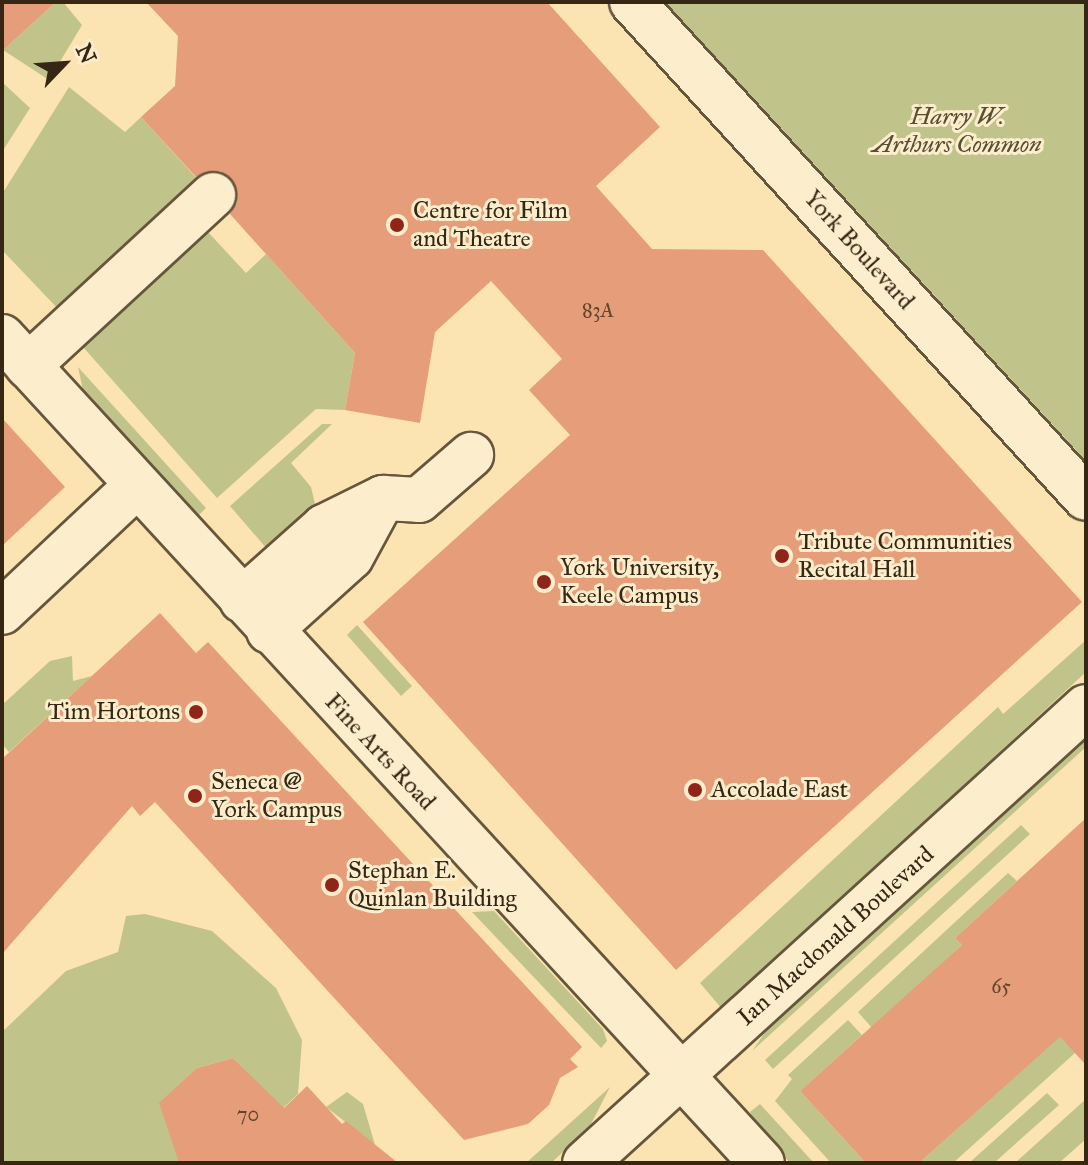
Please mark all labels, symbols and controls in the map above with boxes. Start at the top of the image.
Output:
north arrow [24,24,104,104]
text: N [70,39,102,68]
park label: Harry W. Arthurs Common [872,103,1042,159]
street label: York Boulevard [798,184,920,316]
place label: Centre for Film and Theatre [413,197,568,253]
marker: Centre for Film and Theatre [388,216,406,234]
house number: 83A [582,298,614,322]
place label: Tribute Communities Recital Hall [798,528,1012,584]
marker: Tribute Communities Recital Hall [773,547,791,565]
place label: York University, Keele Campus [560,554,719,610]
marker: York University, Keele Campus [535,573,553,591]
street label: Fine Arts Road [319,688,441,816]
place label: Tim Hortons [47,698,180,726]
marker: Tim Hortons [187,703,205,721]
place label: Seneca @ York Campus [211,768,342,824]
place label: Accolade East [711,776,848,804]
marker: Accolade East [686,781,704,799]
marker: Seneca @ York Campus [186,787,204,805]
street label: Ian Macdonald Boulevard [732,840,940,1032]
place label: Stephan E. Quinlan Building [348,857,517,913]
marker: Stephan E. Quinlan Building [323,876,341,894]
house number: 65 [991,974,1011,998]
house number: 70 [237,1102,259,1126]

